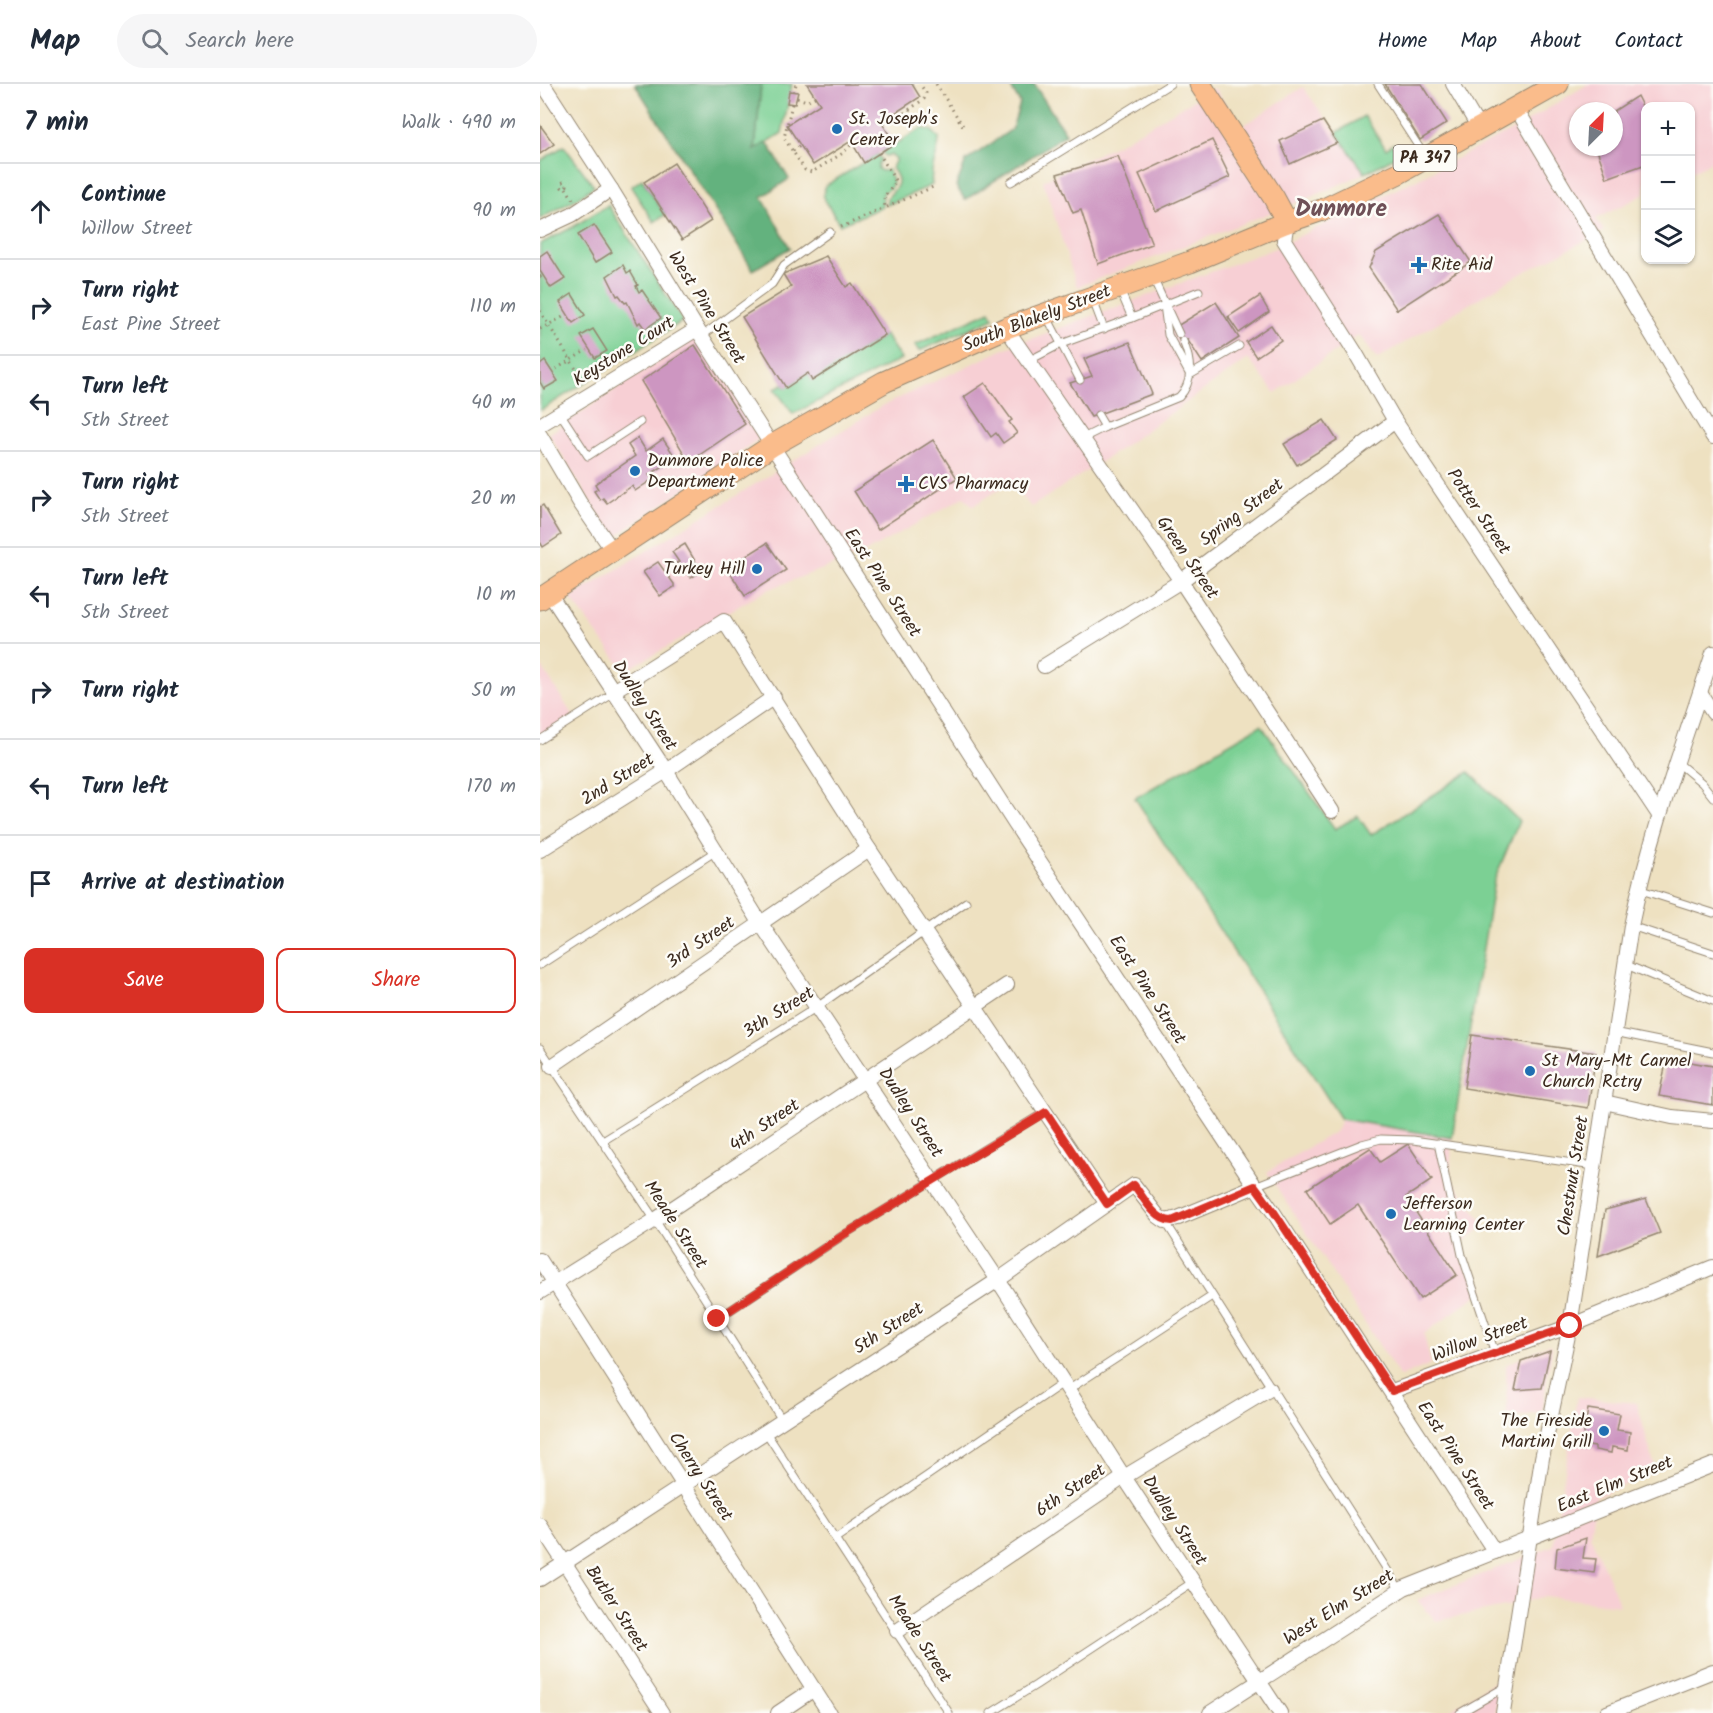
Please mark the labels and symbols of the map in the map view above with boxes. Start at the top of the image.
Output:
north arrow [1569,102,1623,156]
place label: St. Joseph's Center [849,105,938,155]
marker: St. Joseph's Center [830,122,844,136]
road number: PA 347 [1394,145,1456,171]
district label: Dunmore [1295,190,1387,229]
street label: West Pine Street [660,246,753,371]
place label: Rite Aid [1431,251,1493,280]
marker: Rite Aid [1412,258,1426,272]
street label: South Blakely Street [959,277,1116,361]
street label: Keystone Court [567,309,681,395]
place label: Dunmore Police Department [647,447,763,497]
street label: Potter Street [1438,463,1518,562]
marker: Dunmore Police Department [628,464,642,478]
place label: CVS Pharmacy [918,470,1029,499]
street label: Spring Street [1194,471,1291,554]
marker: CVS Pharmacy [899,477,913,491]
street label: Green Street [1148,510,1226,607]
street label: East Pine Street [836,522,929,644]
place label: Turkey Hill [663,555,746,584]
marker: Turkey Hill [750,562,764,576]
street label: Dudley Street [604,655,685,758]
street label: 2nd Street [576,745,661,814]
street label: 3rd Street [661,909,742,977]
street label: East Pine Street [1101,929,1194,1051]
street label: 3th Street [737,979,821,1046]
place label: St Mary-Mt Carmel Church Rctry [1542,1047,1692,1097]
street label: Dudley Street [870,1062,951,1165]
marker: St Mary-Mt Carmel Church Rctry [1523,1064,1537,1078]
street label: 4th Street [724,1091,807,1160]
street label: Chestnut Street [1550,1113,1598,1238]
street label: Meade Street [635,1175,715,1276]
place label: Jefferson Learning Center [1403,1190,1525,1240]
marker: Jefferson Learning Center [1384,1207,1398,1221]
street label: 5th Street [848,1295,931,1363]
route end [703,1305,729,1331]
street label: Willow Street [1428,1309,1533,1371]
route start [1556,1312,1582,1338]
street label: East Pine Street [1409,1395,1502,1517]
place label: The Fireside Martini Grill [1501,1407,1593,1457]
marker: The Fireside Martini Grill [1597,1424,1611,1438]
street label: Cherry Street [660,1426,740,1528]
street label: East Elm Street [1553,1448,1678,1521]
street label: 6th Street [1030,1456,1113,1525]
street label: Dudley Street [1134,1470,1215,1573]
street label: Butler Street [577,1560,656,1659]
street label: West Elm Street [1278,1562,1401,1654]
street label: Meade Street [879,1589,959,1690]

